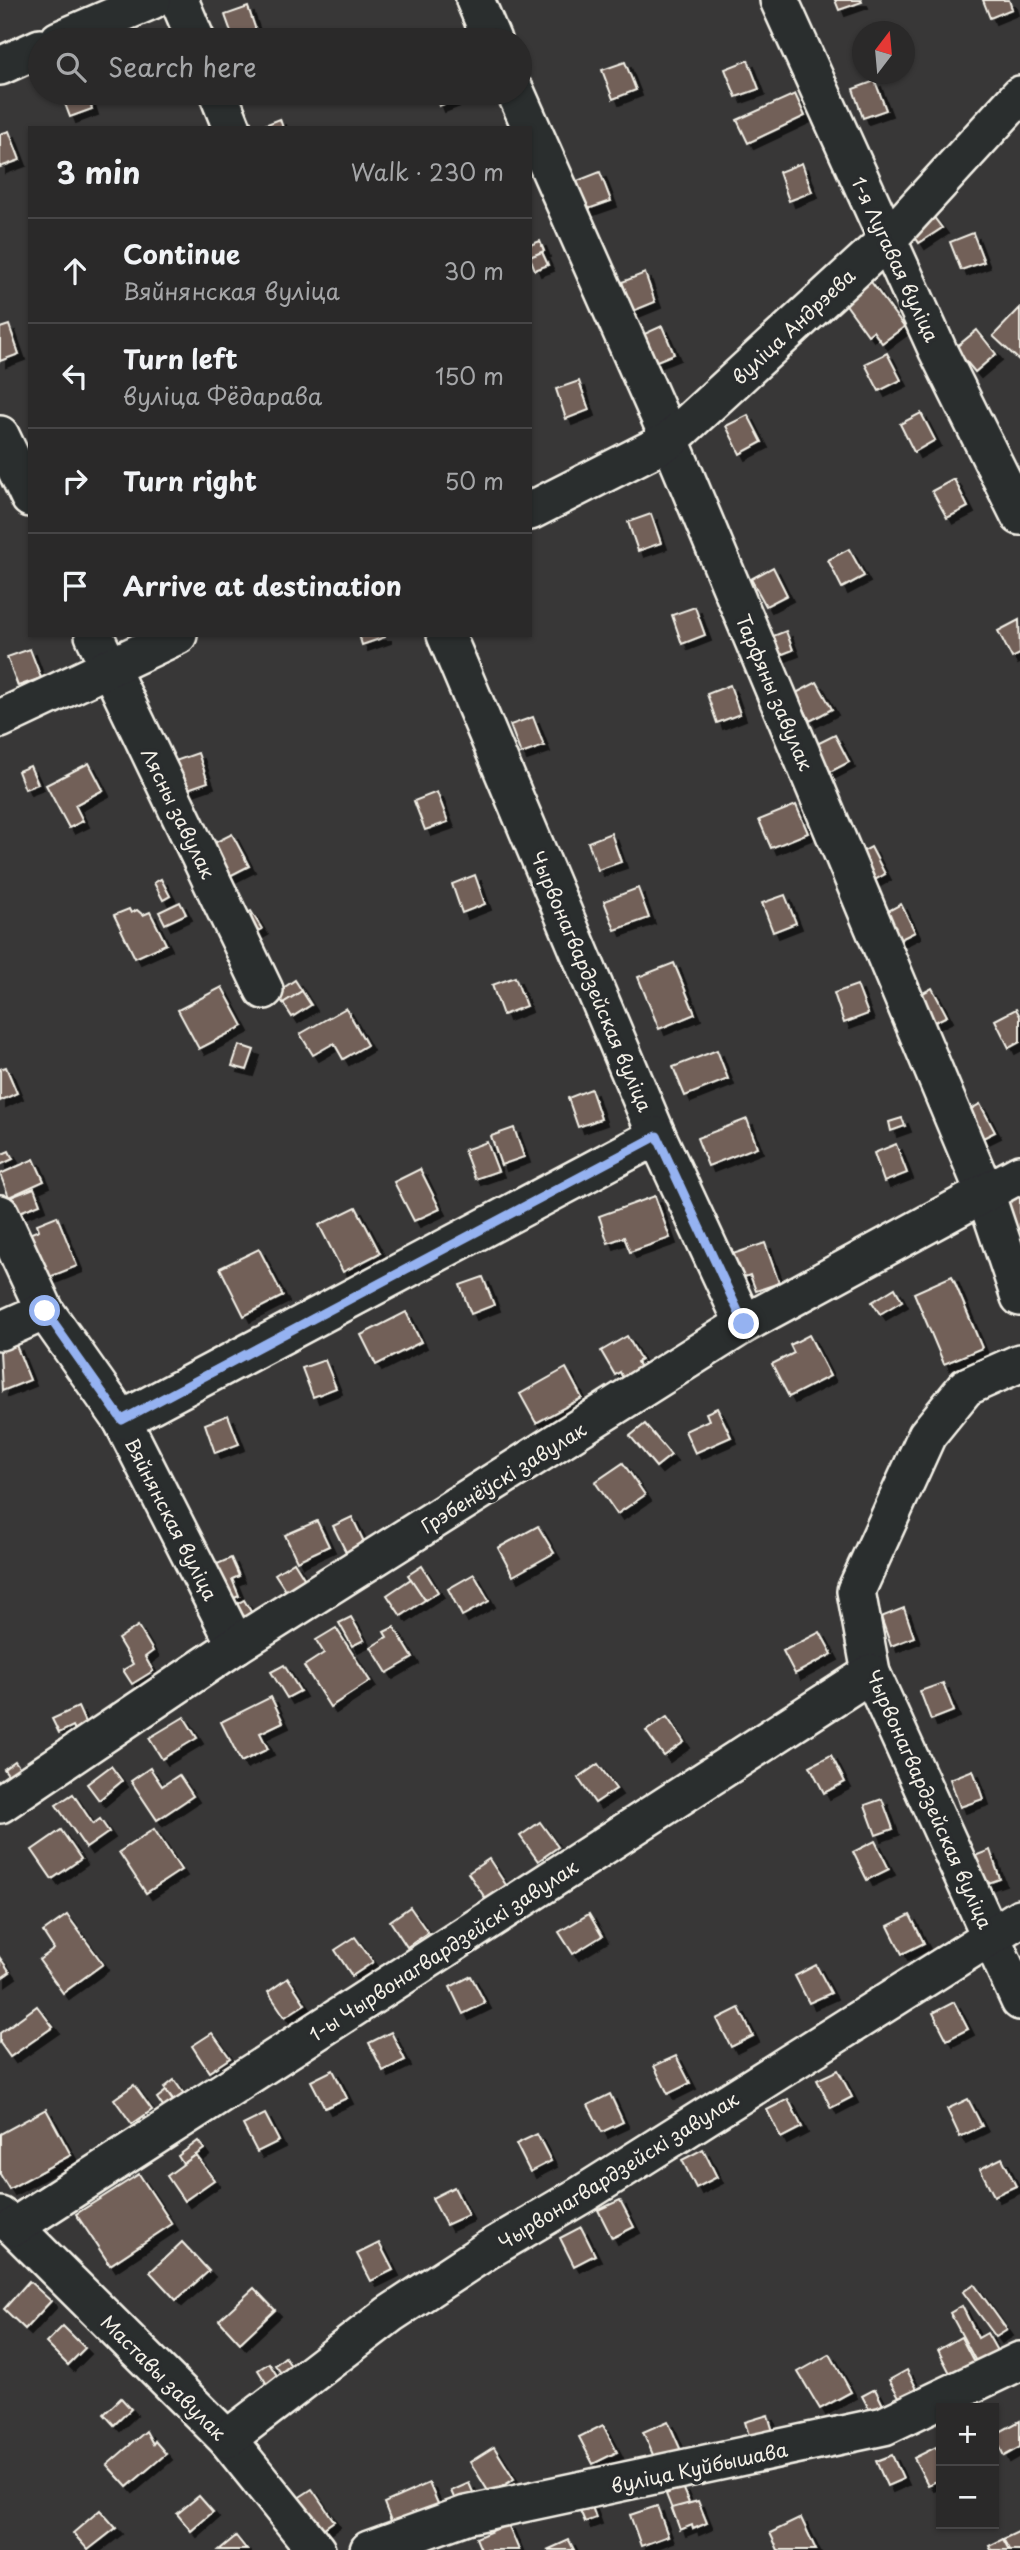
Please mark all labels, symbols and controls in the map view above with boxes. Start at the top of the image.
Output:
north arrow [852,21,915,84]
search box [28,28,532,105]
text: Search here [108,47,257,86]
icon: search [52,48,90,86]
text: 3 min [56,149,141,194]
text: Walk · 230 m [351,154,504,189]
street label: 1-я Лугавая вуліца [845,172,947,347]
text: Continue [123,234,240,273]
icon: ahead [56,252,94,290]
text: 30 m [443,253,504,288]
street label: вуліца Андрэева [725,261,861,390]
text: Вяйнянская вуліца [123,273,340,308]
text: Turn left [123,339,238,378]
icon: left [56,357,94,395]
text: 150 m [435,358,504,393]
text: вуліца Фёдарава [123,378,322,413]
text: Turn right [123,461,257,500]
icon: right [56,462,94,500]
text: 50 m [444,463,504,498]
text: Arrive at destination [123,566,402,605]
icon: arrive [56,567,94,605]
street label: Тарфяны завулак [729,610,821,775]
street label: Лясны завулак [135,743,223,884]
street label: Чырвонагвардзейская вуліца [524,846,660,1116]
route start [29,1295,60,1326]
route end [728,1308,759,1339]
street label: Грэбенёўскі завулак [415,1414,592,1539]
street label: Вяйнянская вуліца [119,1433,225,1605]
street label: Чырвонагвардзейская вуліца [860,1665,1000,1933]
street label: 1-ы Чырвонагвардзейскі завулак [303,1852,584,2048]
street label: Чырвонагвардзейскі завулак [492,2084,744,2256]
street label: Маставы завулак [95,2308,234,2447]
map controls [936,2403,999,2529]
button: + [936,2403,999,2466]
street label: вуліца Куйбышава [608,2435,790,2499]
button: − [936,2466,999,2529]

